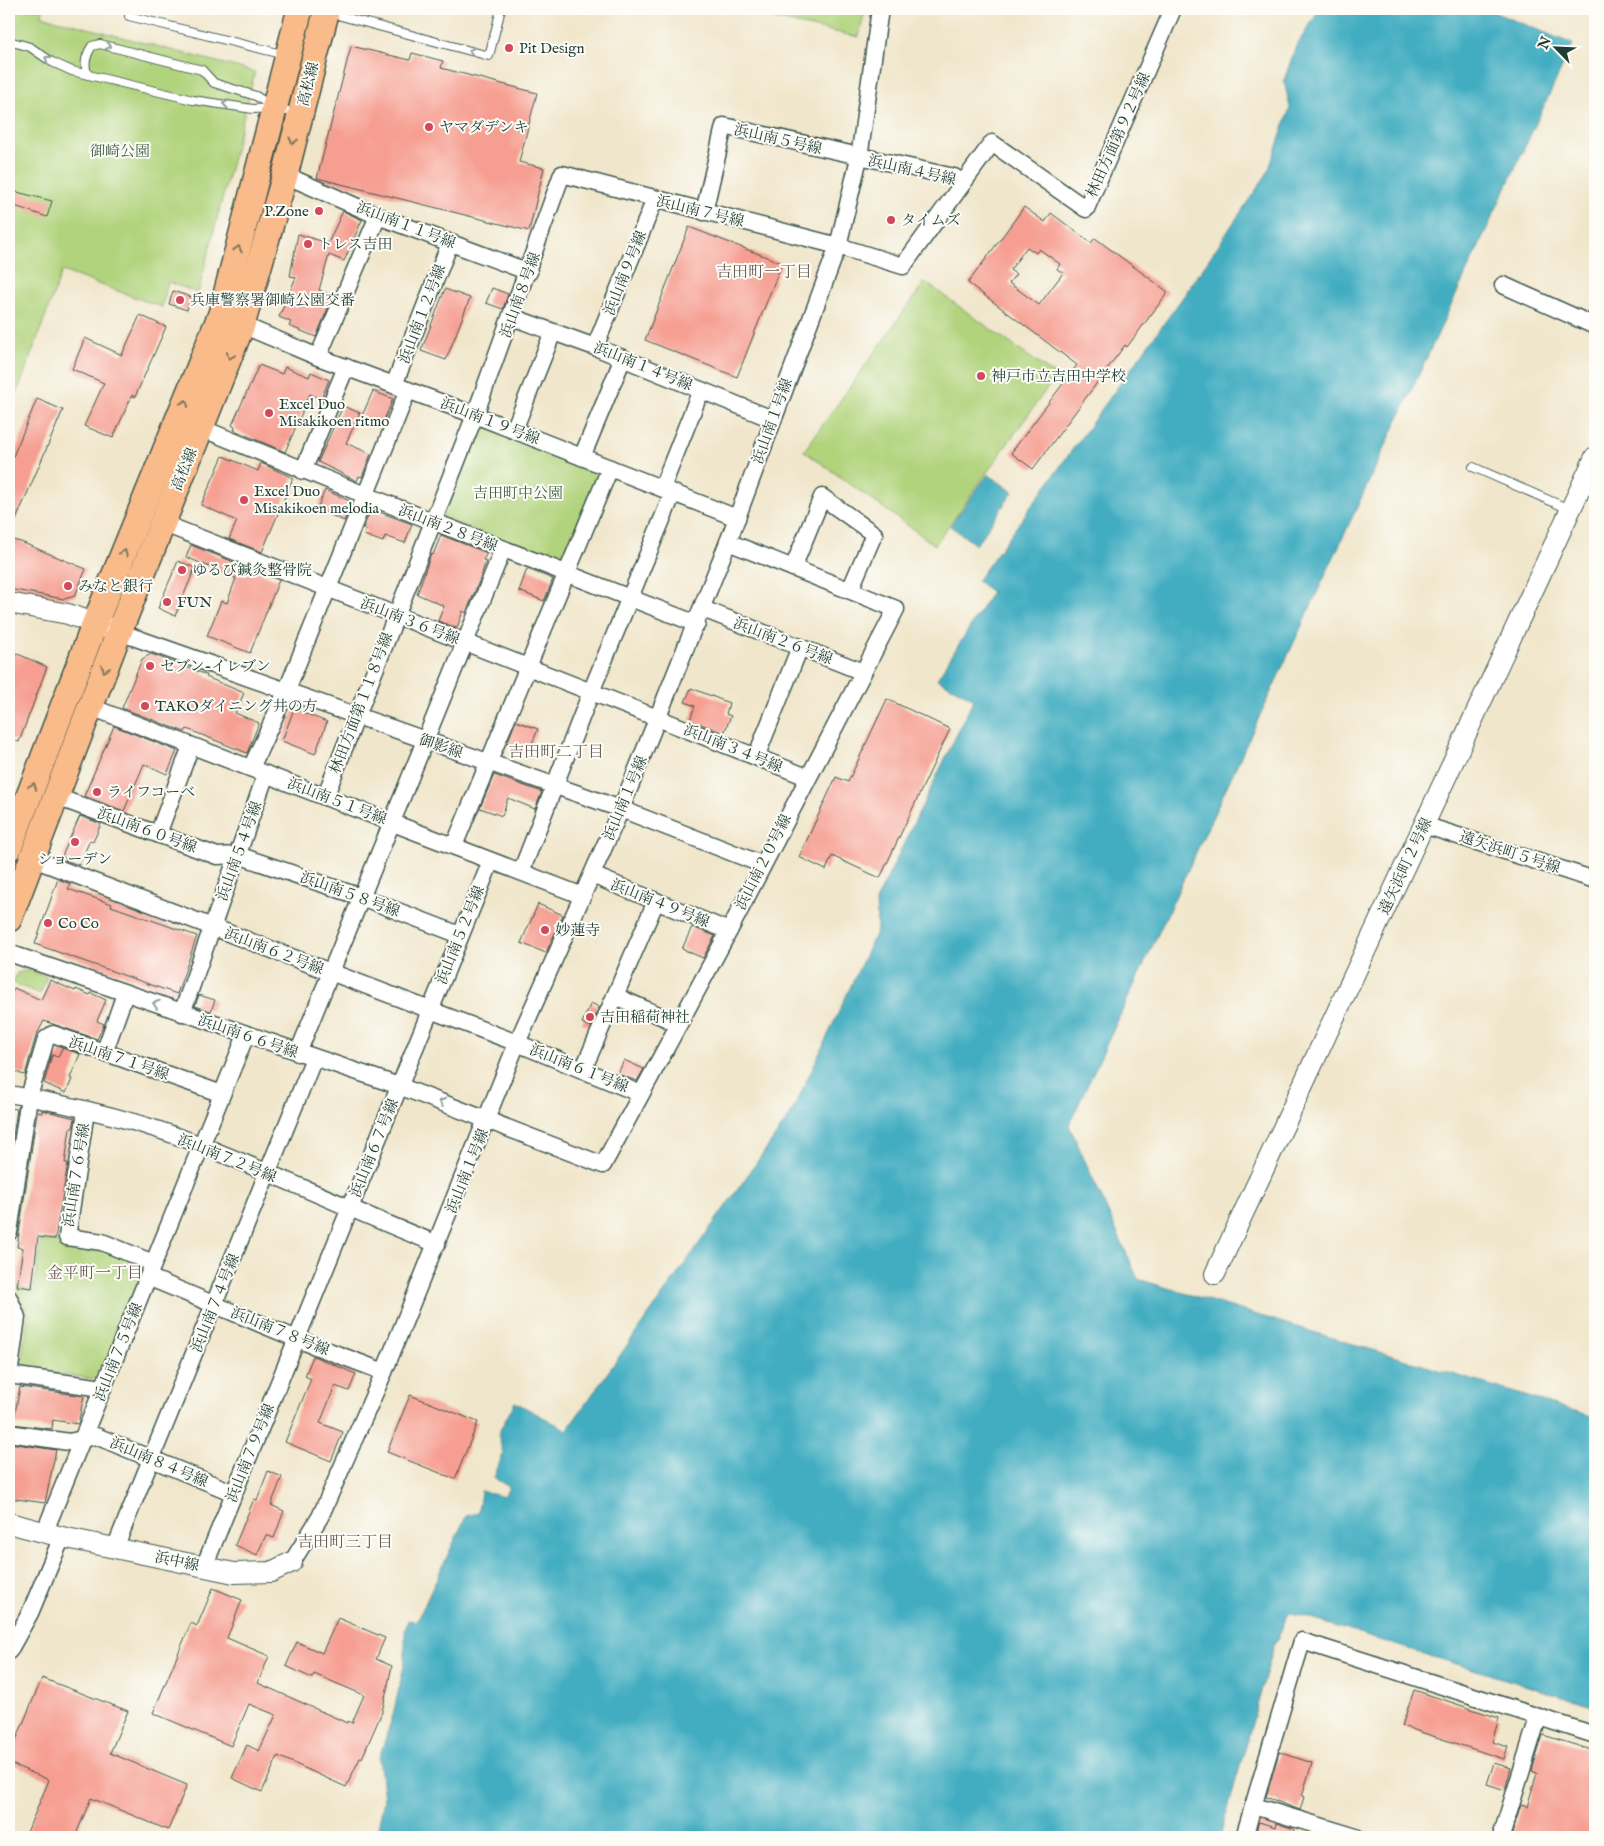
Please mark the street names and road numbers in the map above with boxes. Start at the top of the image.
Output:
street label: 高松線 [294,60,323,108]
street label: 林田方面第９２号線 [1082,70,1155,201]
street label: 浜山南５号線 [732,120,824,159]
street label: 浜山南４号線 [866,151,958,190]
street label: 浜山南７号線 [654,191,746,232]
street label: 浜山南１１号線 [353,198,458,253]
street label: 浜山南９号線 [600,228,651,318]
street label: 浜山南８号線 [496,250,545,341]
street label: 浜山南１２号線 [395,262,450,367]
street label: 浜山南１４号線 [591,338,695,395]
street label: 浜山南１号線 [748,376,797,467]
street label: 浜山南１９号線 [437,394,542,449]
street label: 高松線 [167,445,202,494]
street label: 浜山南２８号線 [395,501,500,556]
street label: 浜山南３６号線 [357,594,462,649]
street label: 浜山南２６号線 [730,614,835,669]
street label: 林田方面第１１８号線 [326,630,397,777]
street label: 浜山南３４号線 [681,720,785,777]
street label: 御影線 [416,730,465,763]
street label: 浜山南１号線 [599,753,652,843]
street label: 浜山南５１号線 [284,774,389,829]
street label: 浜山南５４号線 [213,799,266,904]
street label: 浜山南６０号線 [94,804,199,857]
street label: 浜山南２０号線 [731,811,796,913]
street label: 遠矢浜町２号線 [1375,815,1436,918]
street label: 遠矢浜町５号線 [1457,827,1563,878]
street label: 浜山南５８号線 [297,868,402,921]
street label: 浜山南４９号線 [608,875,712,932]
street label: 浜山南５２号線 [432,883,489,987]
street label: 浜山南６２号線 [221,924,326,979]
street label: 浜山南６６号線 [195,1010,301,1063]
street label: 浜山南７１号線 [66,1032,172,1085]
street label: 浜山南６１号線 [527,1040,631,1097]
street label: 浜山南６７号線 [346,1096,403,1200]
street label: 浜山南７６号線 [59,1122,94,1228]
street label: 浜山南１号線 [442,1126,493,1216]
street label: 浜山南７２号線 [175,1130,279,1187]
street label: 浜山南７４号線 [187,1251,244,1355]
street label: 浜山南７５号線 [90,1300,147,1404]
street label: 浜山南７８号線 [228,1303,332,1360]
street label: 浜山南７９号線 [222,1401,279,1505]
street label: 浜山南８４号線 [107,1433,211,1492]
street label: 浜中線 [153,1548,201,1575]

